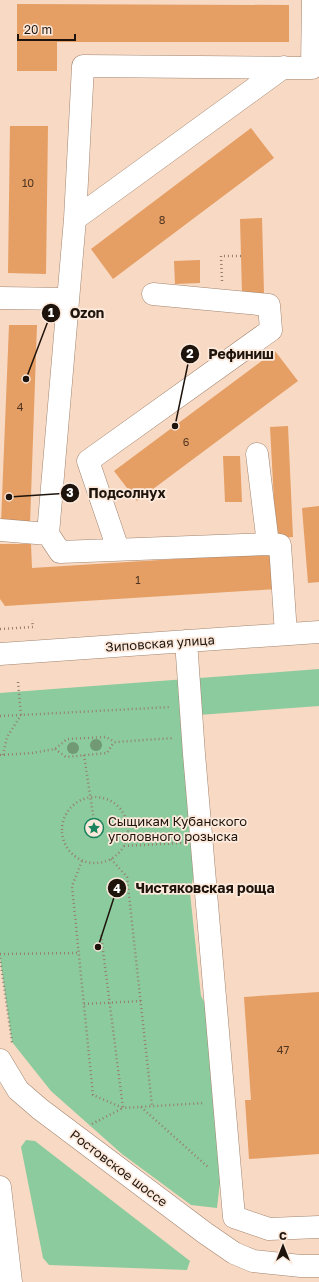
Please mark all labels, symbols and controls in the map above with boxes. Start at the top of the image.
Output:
scale bar [18,16,75,42]
text: 20 m [24,22,52,37]
house number: 10 [22,176,34,189]
house number: 8 [159,213,166,226]
callout: Ozon [41,300,112,326]
text: Ozon [70,304,104,321]
text: 1 [48,305,54,320]
callout: Рефиниш [180,341,282,367]
text: Рефиниш [208,345,274,362]
text: 2 [186,346,194,361]
house number: 4 [17,400,24,413]
house number: 6 [183,435,190,448]
callout: Подсолнух [60,480,174,506]
text: Подсолнух [88,484,166,501]
text: 3 [66,485,74,500]
house number: 1 [135,573,141,586]
street label: Зиповская улица [105,631,215,655]
place label: Сыщикам Кубанского уголовного розыска [108,813,247,844]
place icon: Сыщикам Кубанского уголовного розыска [83,817,105,839]
callout: Чистяковская роща [107,875,282,901]
text: Чистяковская роща [135,879,275,896]
text: 4 [113,881,121,896]
house number: 47 [277,1043,289,1056]
street label: Ростовское шоссе [67,1126,171,1210]
north arrow [263,1226,303,1266]
text: С [279,1229,287,1242]

